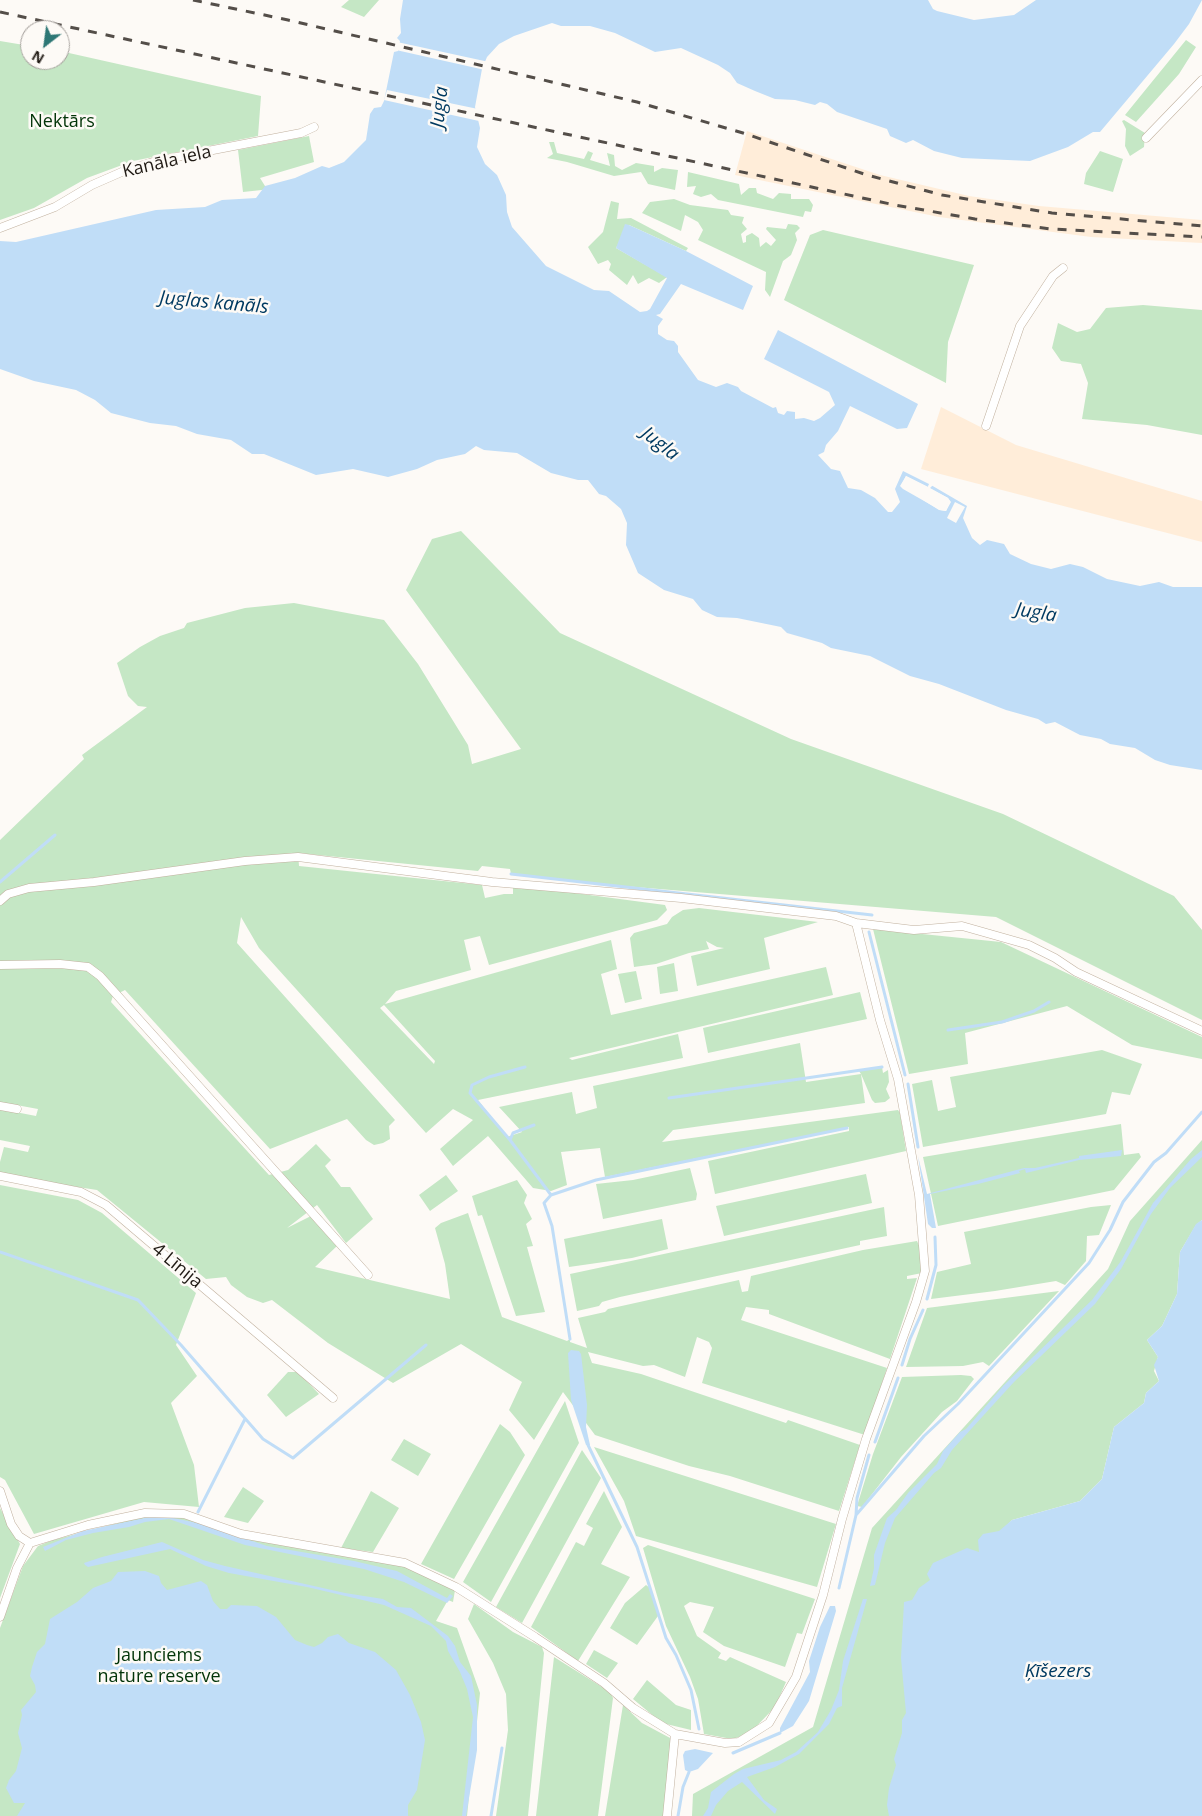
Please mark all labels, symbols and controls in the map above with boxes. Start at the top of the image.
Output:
north arrow [20,20,70,70]
text: N [28,46,47,69]
water label: Jugla [426,85,454,129]
park label: Nektārs [29,111,95,133]
street label: Kanāla iela [120,141,214,183]
water label: Juglas kanāls [159,287,269,319]
water label: Jugla [637,422,683,466]
water label: Jugla [1014,598,1058,628]
street label: 4 Līnija [147,1239,207,1293]
park label: Jaunciems nature reserve [97,1645,221,1688]
water label: Ķīšezers [1025,1661,1091,1683]

